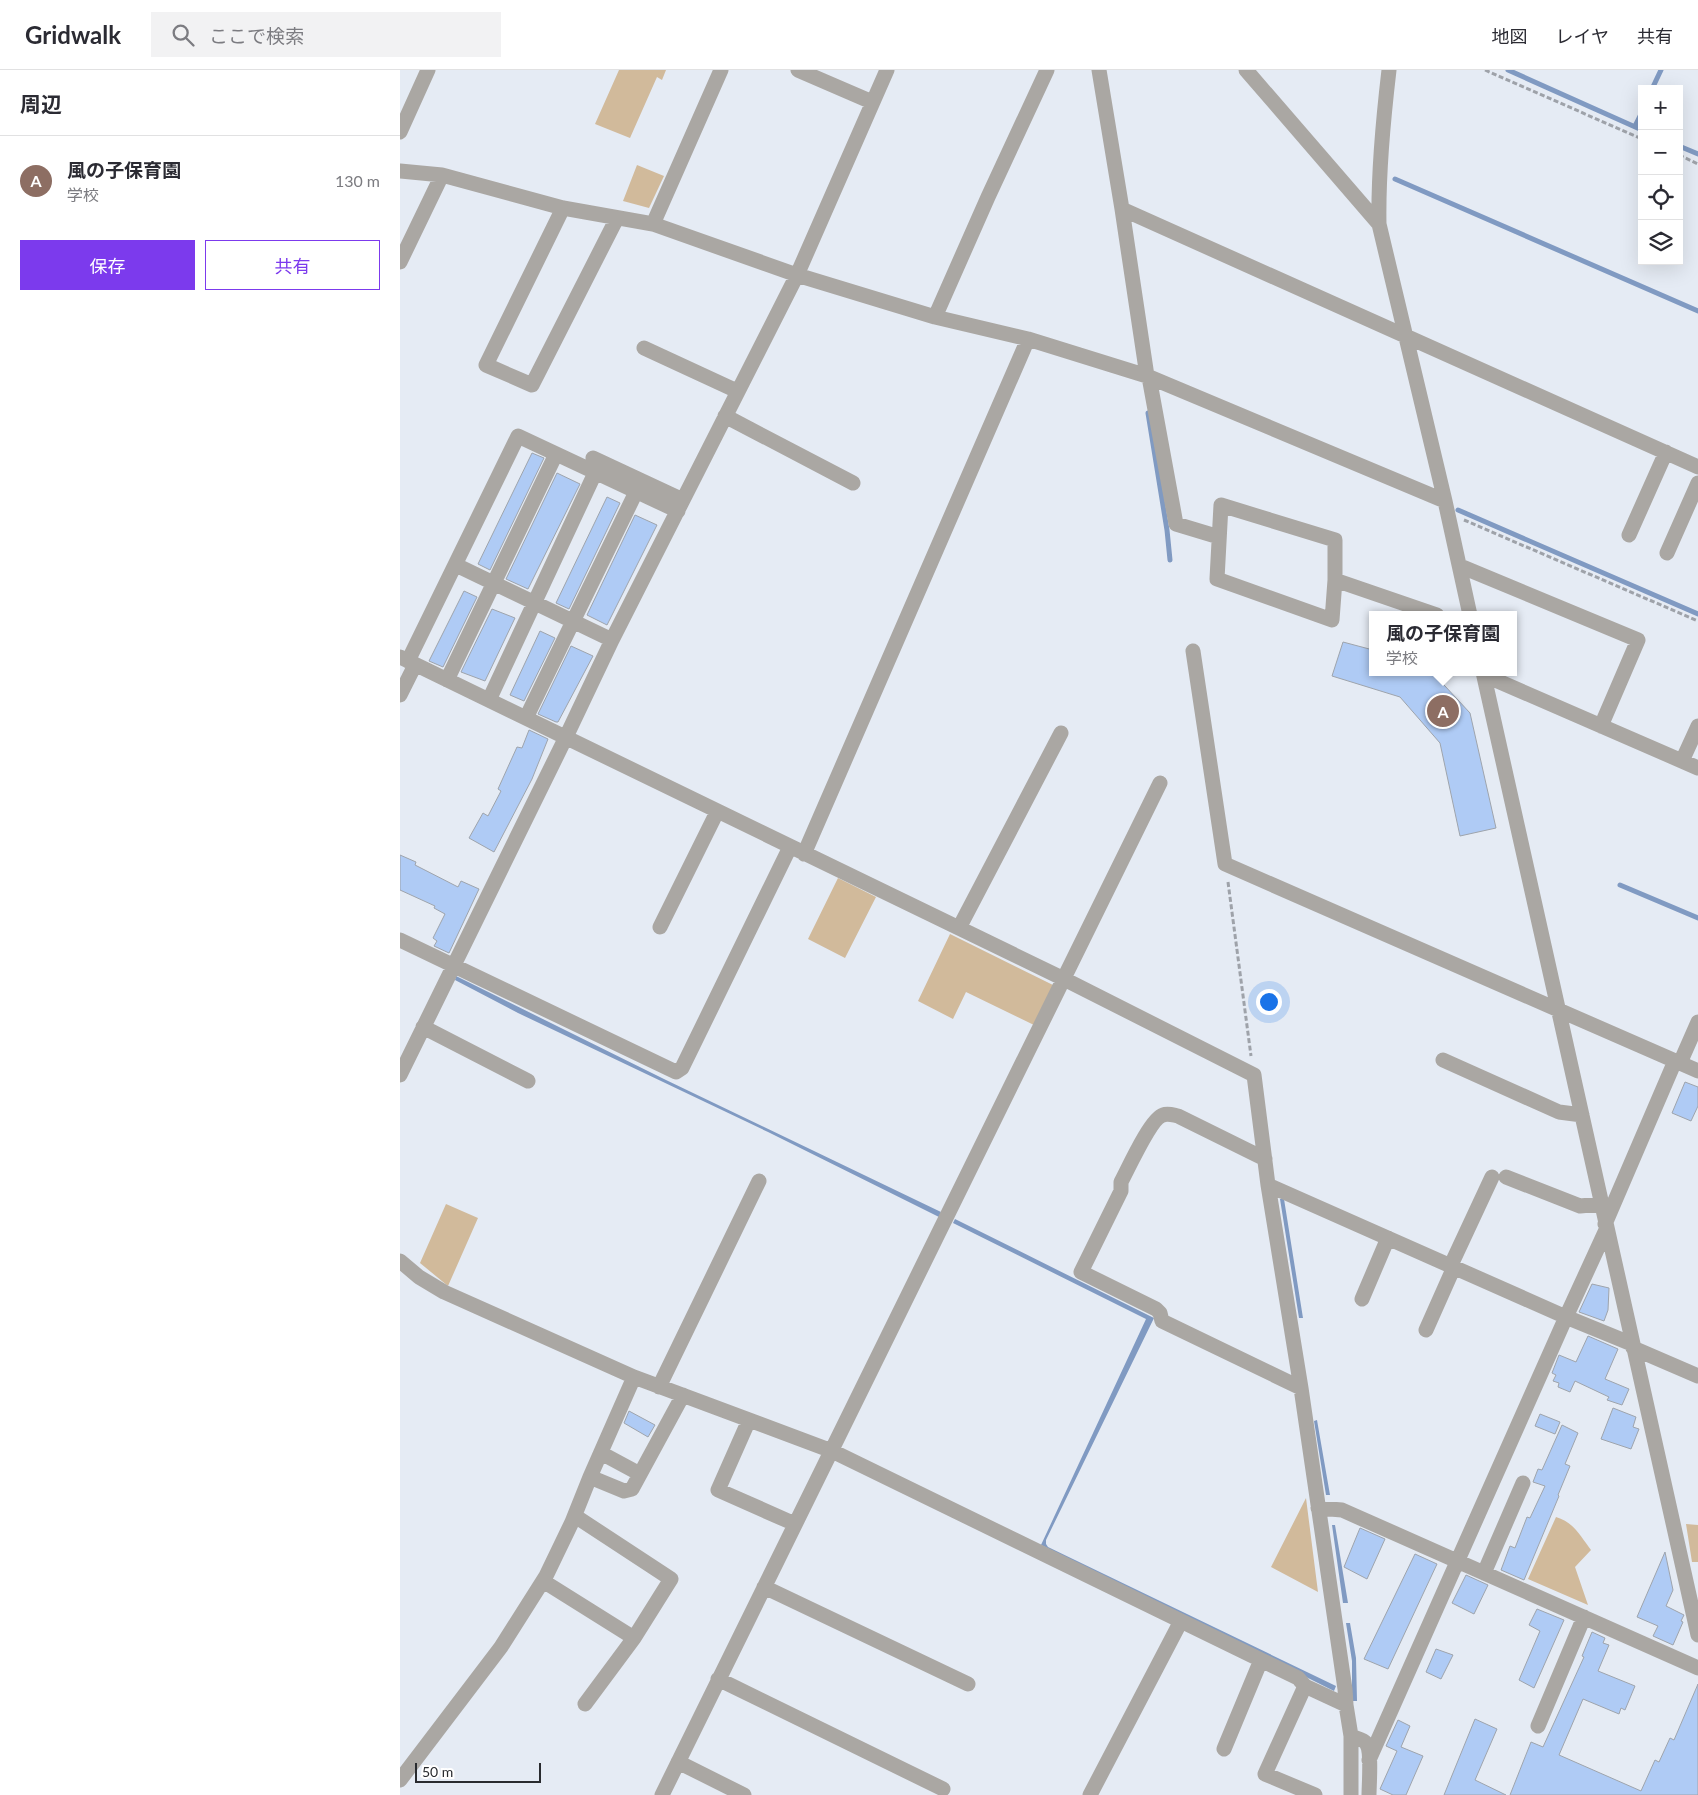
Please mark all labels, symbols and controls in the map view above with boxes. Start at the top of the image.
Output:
search box [151,12,501,57]
text: Gridwalk [25,20,121,49]
icon: search [169,21,197,49]
text: ここで検索 [209,24,304,47]
text: 地図 [1492,25,1528,47]
text: レイヤ [1556,25,1609,47]
text: 共有 [1637,25,1673,47]
map controls [1638,85,1683,265]
button: + [1638,85,1683,130]
text: 周辺 [20,91,62,116]
button: − [1638,130,1683,175]
text: 風の子保育園 [67,158,181,181]
text: A [30,171,42,190]
text: 130 m [335,171,380,190]
button: locate [1638,175,1683,220]
text: 学校 [67,185,99,204]
button: layers [1638,220,1683,265]
button: 保存 [20,240,195,290]
button: 共有 [205,240,380,290]
popup [1369,611,1517,676]
text: 風の子保育園 [1386,621,1500,644]
text: 学校 [1386,648,1418,667]
pin: A [1427,692,1459,730]
your location [1256,989,1282,1015]
scale bar [415,1760,541,1783]
text: 50 m [422,1763,453,1780]

